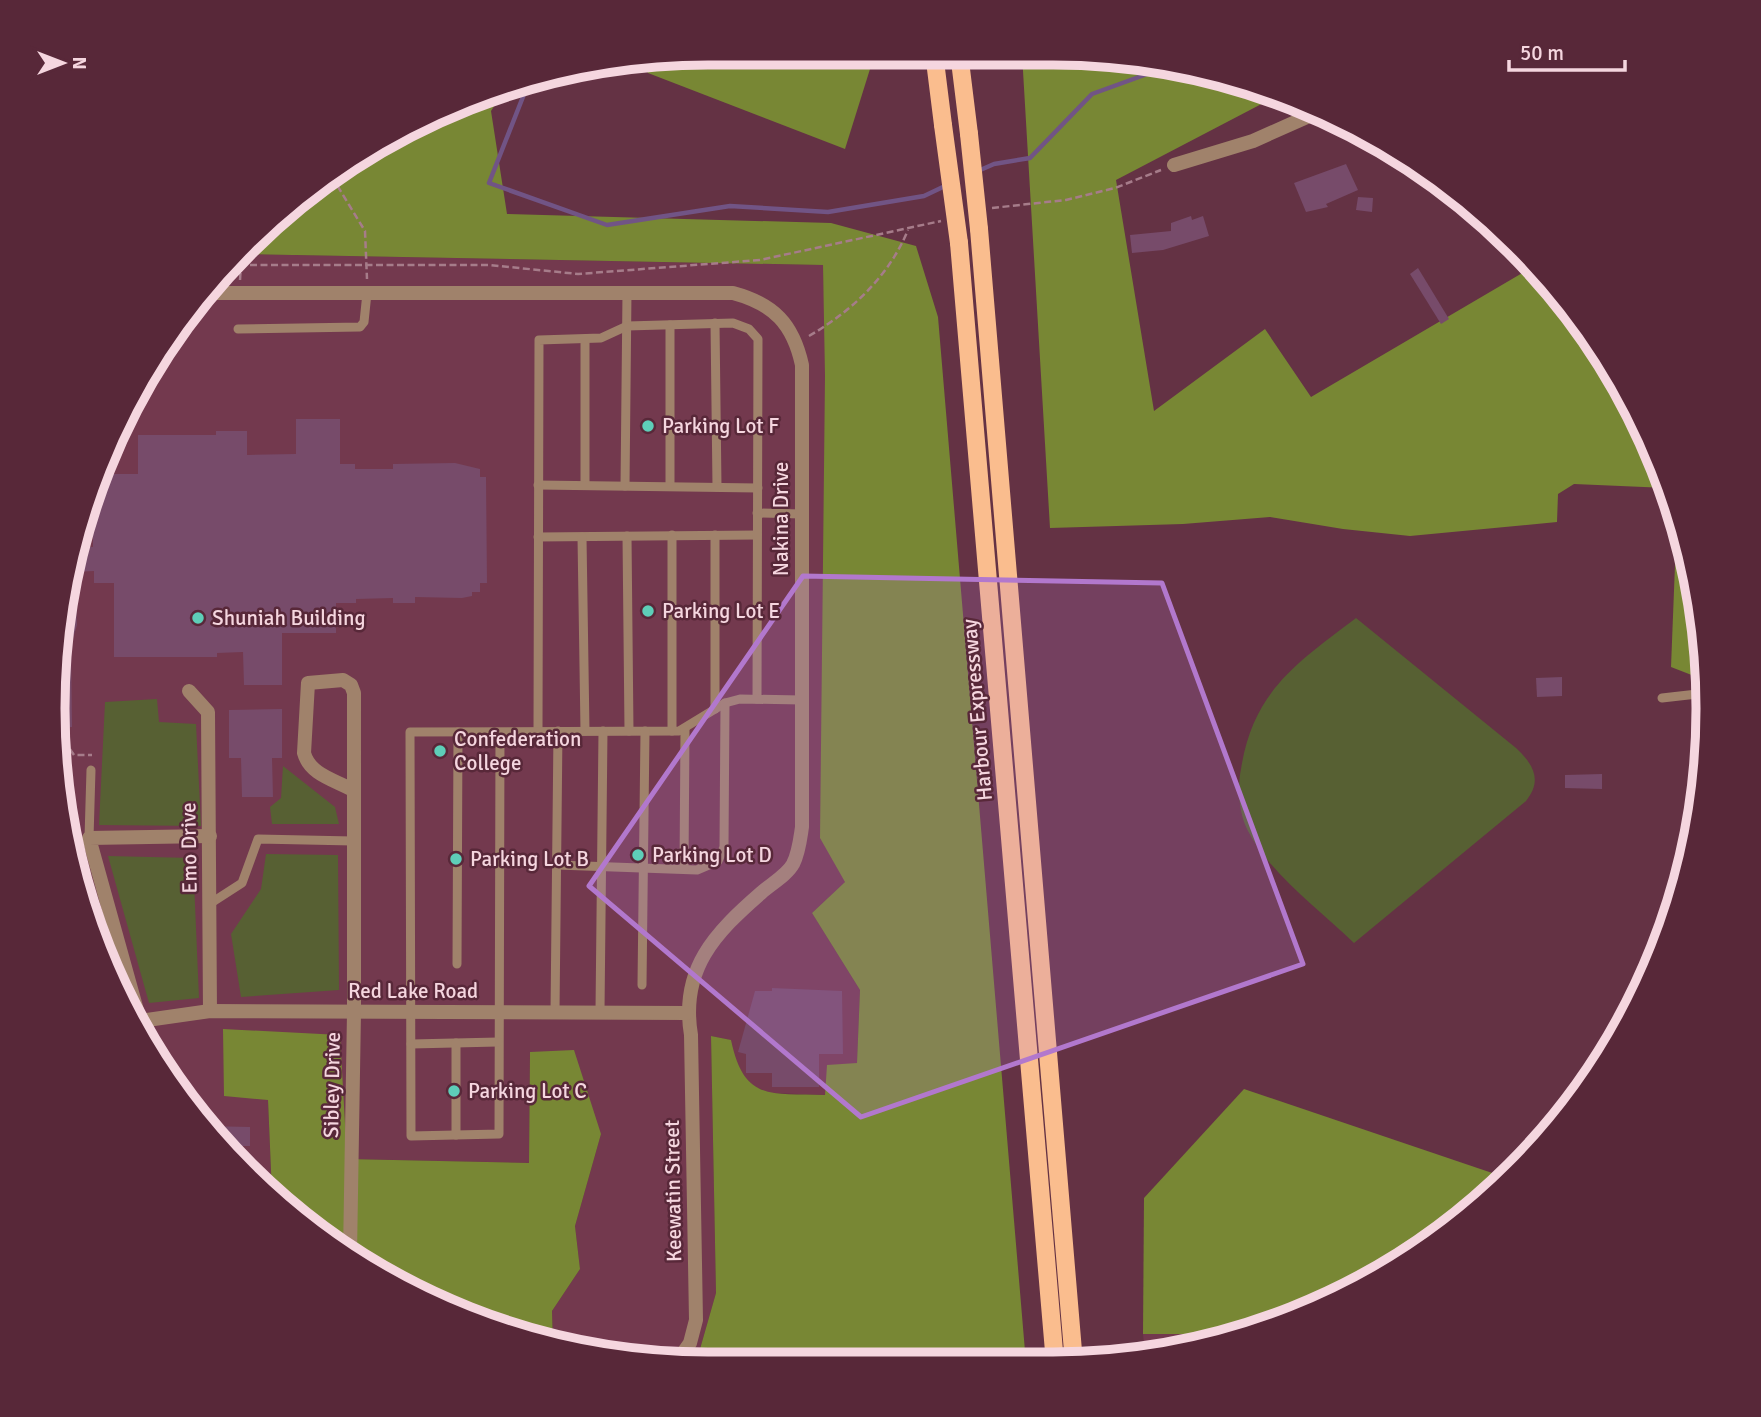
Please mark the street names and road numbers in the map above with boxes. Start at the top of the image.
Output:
street label: Nakina Drive [768,462,794,576]
street label: Harbour Expressway [956,618,998,802]
street label: Emo Drive [175,802,203,894]
street label: Red Lake Road [348,978,478,1004]
street label: Sibley Drive [318,1032,346,1138]
street label: Keewatin Street [659,1120,687,1262]

